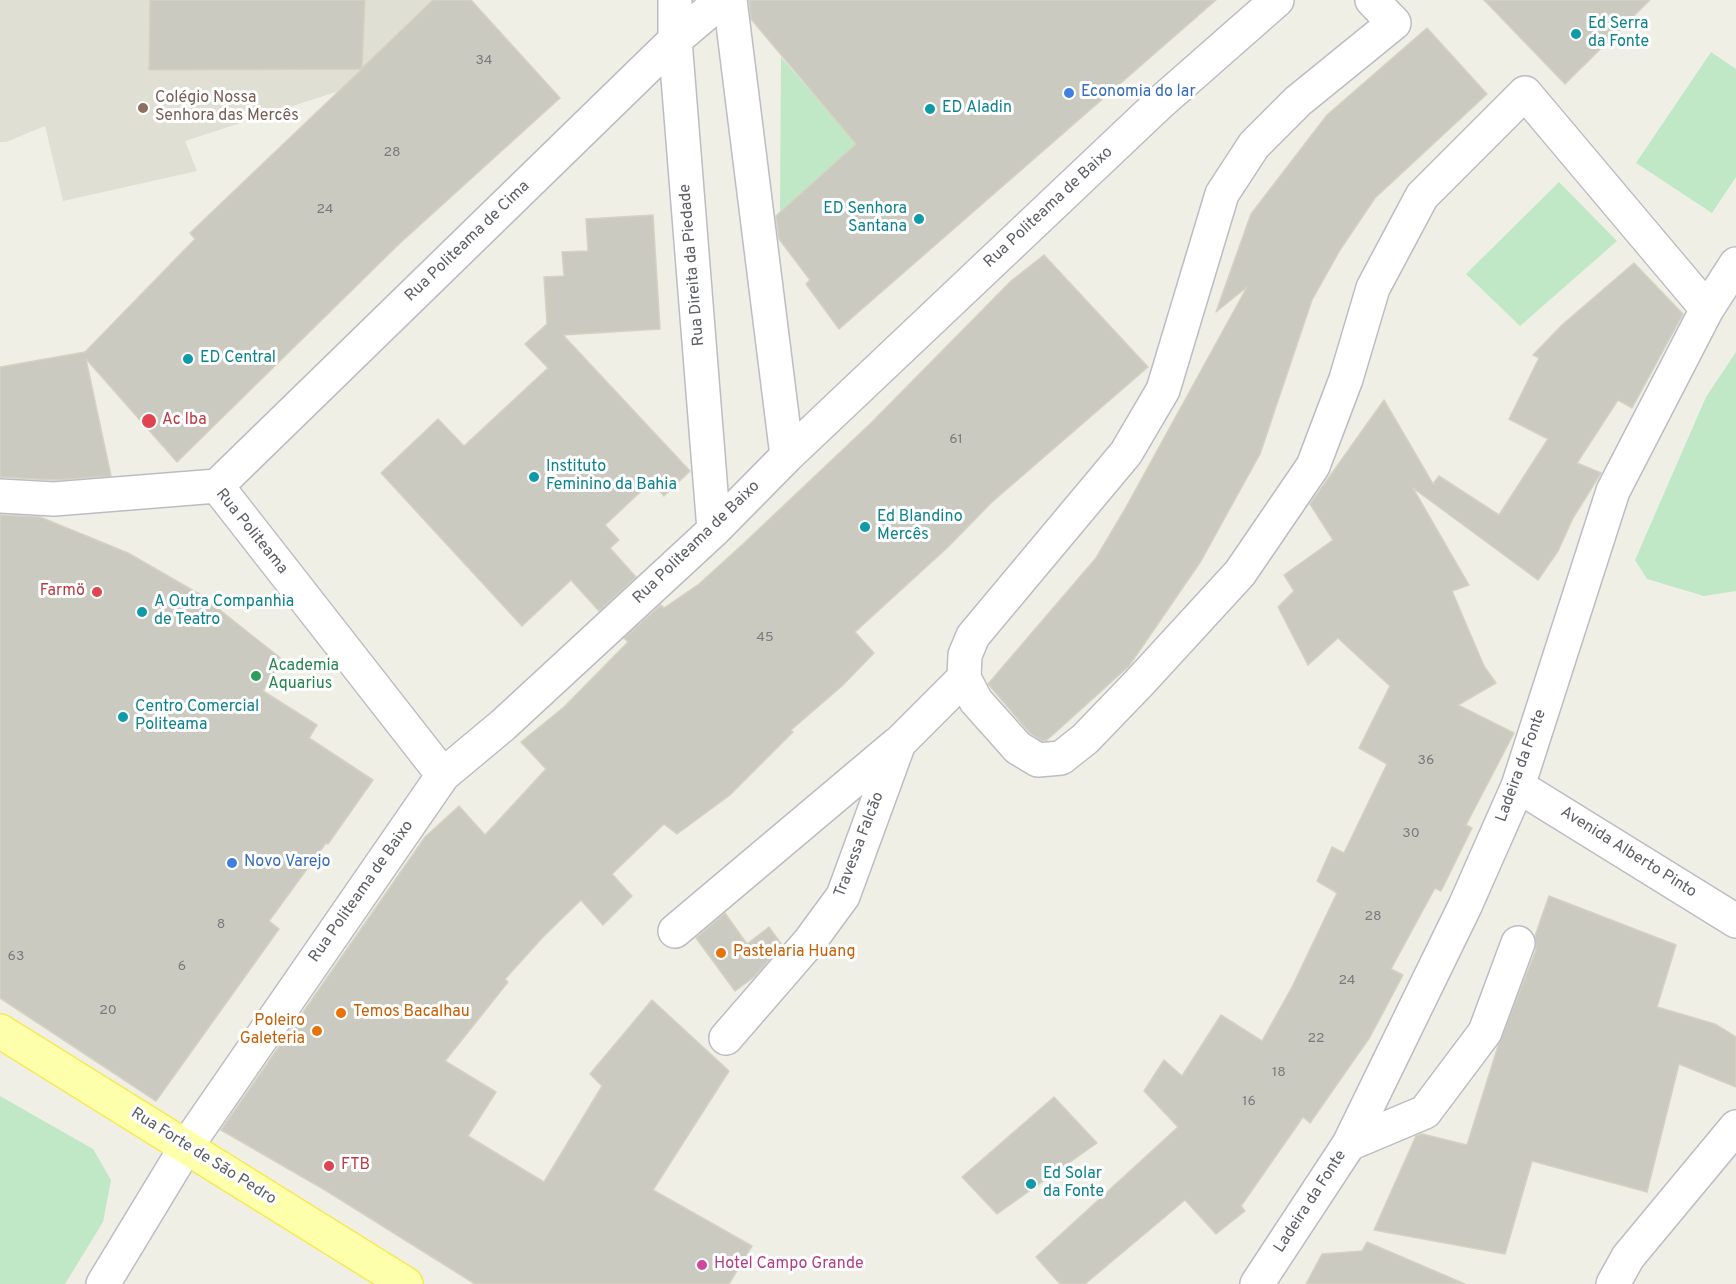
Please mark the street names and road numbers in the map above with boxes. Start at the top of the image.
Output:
street label: Rua Politeama de Baixo [981,143,1117,273]
street label: Rua Politeama de Cima [402,178,534,306]
street label: Rua Direita da Piedade [676,183,710,347]
street label: Rua Politeama de Baixo [630,477,764,609]
street label: Rua Politeama [211,486,291,578]
street label: Ladeira da Fonte [1493,707,1551,825]
street label: Travessa Falcão [831,790,889,900]
street label: Avenida Alberto Pinto [1556,803,1700,903]
street label: Rua Politeama de Baixo [306,817,418,967]
street label: Rua Forte de São Pedro [127,1104,279,1210]
street label: Ladeira da Fonte [1271,1147,1351,1257]

